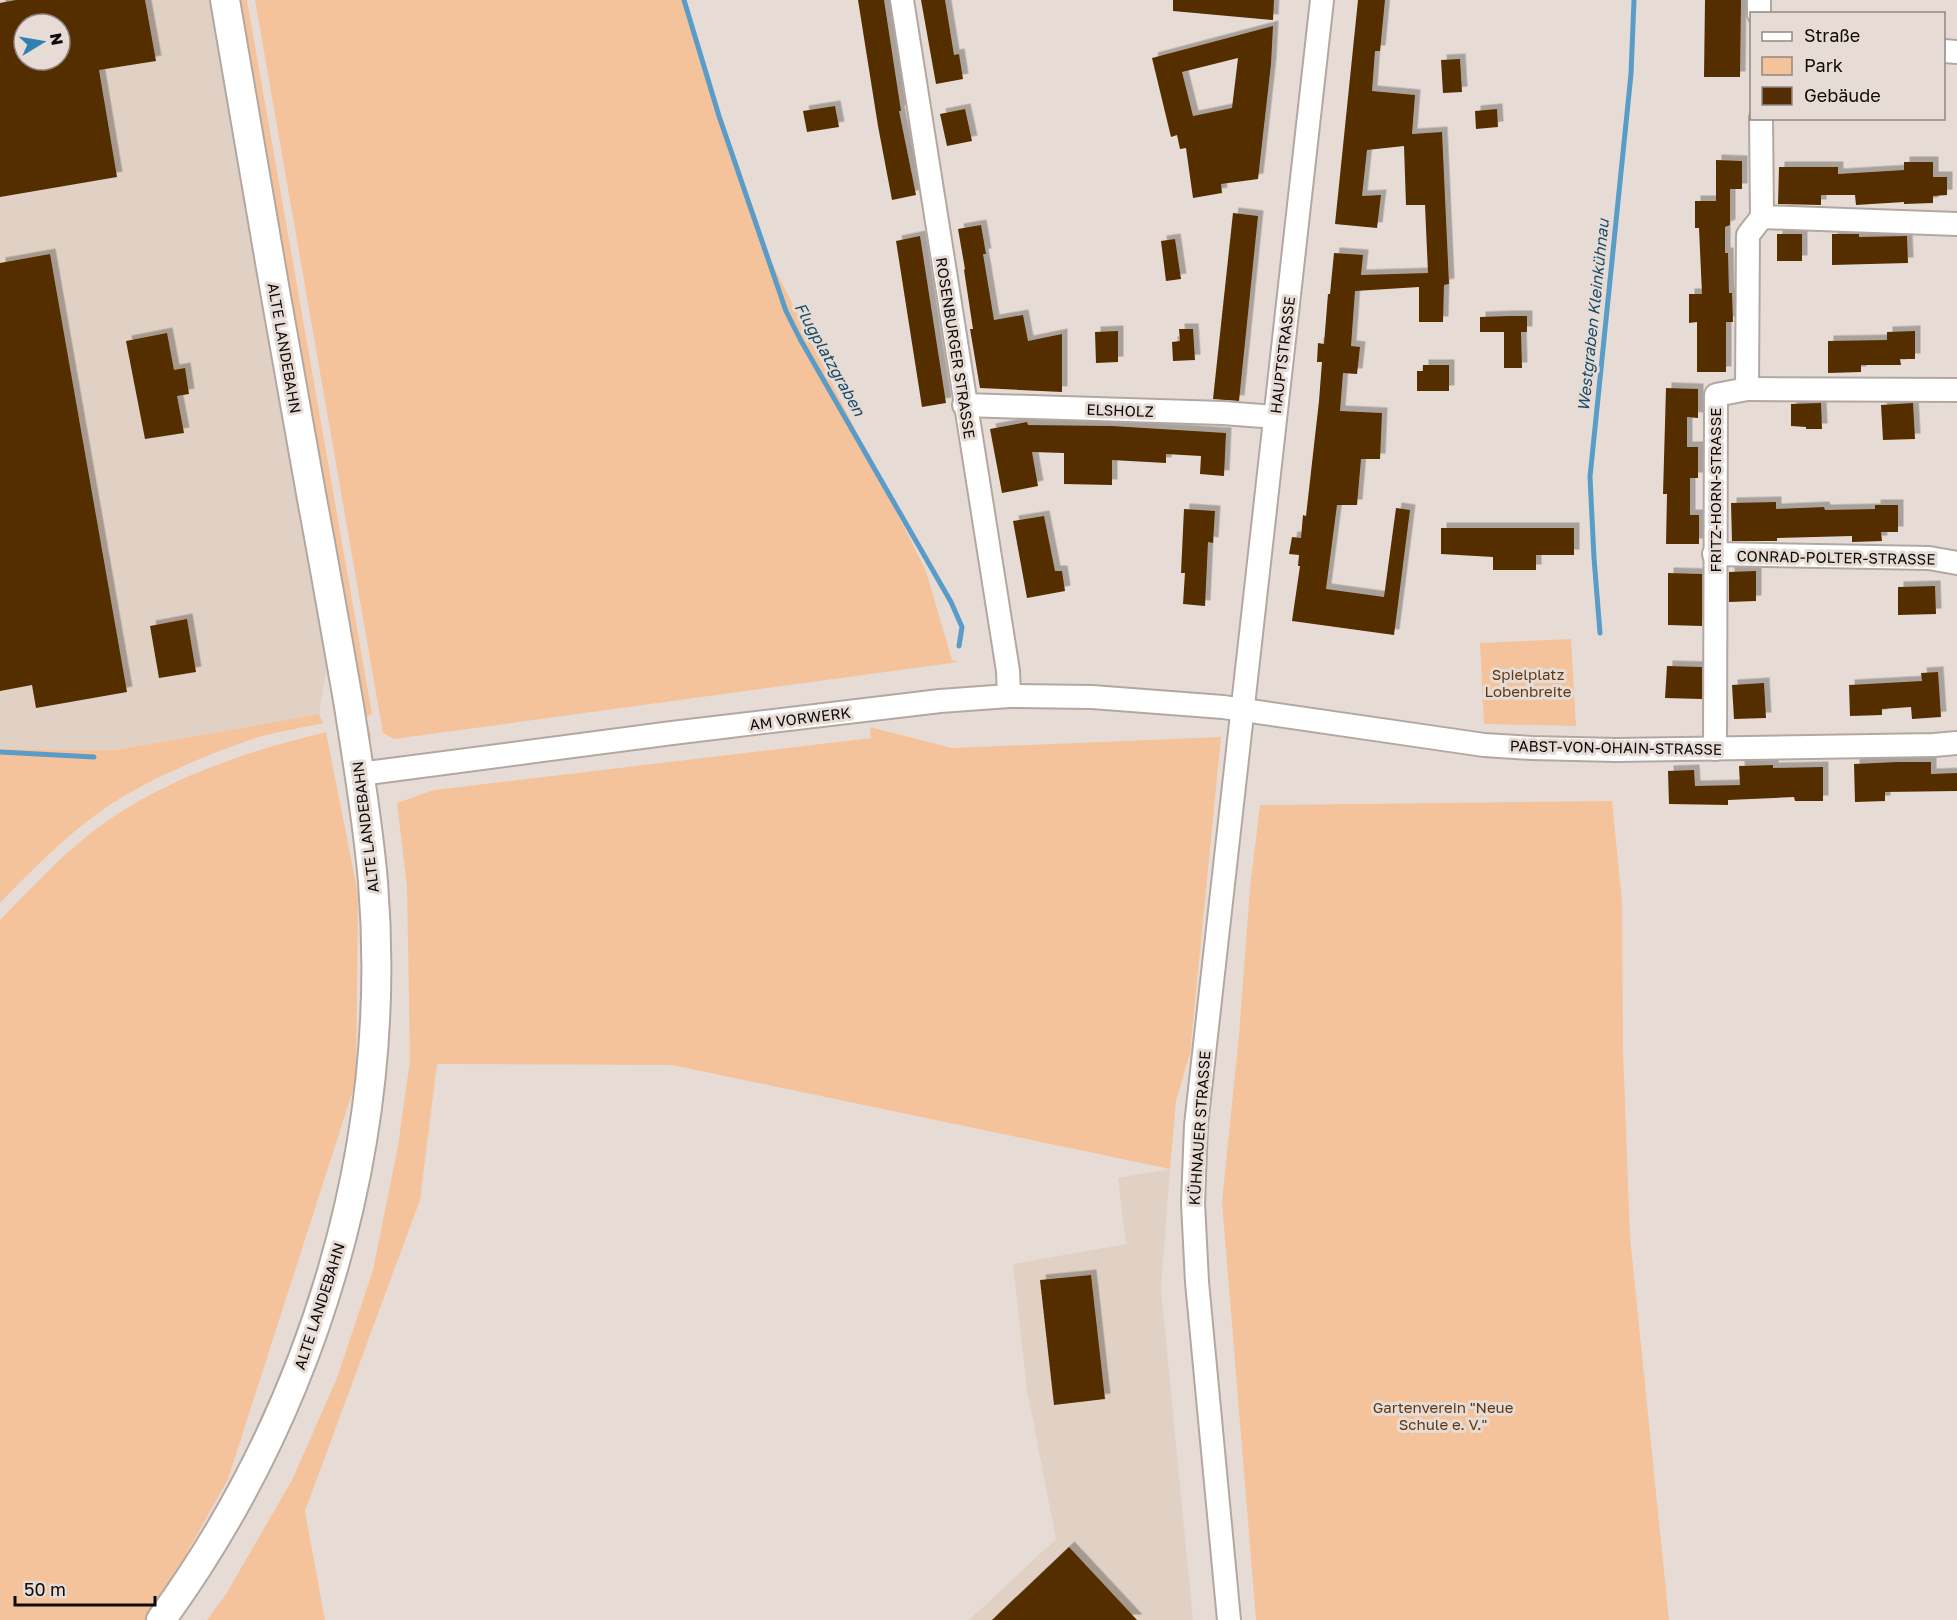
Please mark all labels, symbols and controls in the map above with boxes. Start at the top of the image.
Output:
north arrow [12,12,72,72]
legend [1750,12,1945,120]
text: Straße [1804,24,1860,46]
text: N [46,31,68,47]
text: Park [1804,54,1843,76]
text: Gebäude [1804,84,1881,106]
water label: Westgraben Kleinkühnau [1573,217,1613,412]
street label: ROSENBURGER STRASSE [933,256,979,440]
street label: ALTE LANDEBAHN [265,281,305,415]
street label: HAUPTSTRASSE [1266,295,1298,415]
water label: Flugplatzgraben [791,299,870,420]
street label: ELSHOLZ [1086,400,1154,420]
street label: FRITZ-HORN-STRASSE [1706,408,1724,572]
street label: CONRAD-POLTER-STRASSE [1736,546,1936,568]
park label: Spielplatz Lobenbreite [1485,665,1572,700]
street label: AM VORWERK [748,703,852,733]
street label: PABST-VON-OHAIN-STRASSE [1510,736,1722,758]
street label: ALTE LANDEBAHN [348,760,382,894]
street label: KÜHNAUER STRASSE [1185,1050,1213,1206]
street label: ALTE LANDEBAHN [290,1240,348,1372]
park label: Gartenverein "Neue Schule e. V." [1373,1398,1514,1433]
scale bar [15,1569,154,1607]
text: 50 m [24,1578,66,1600]

